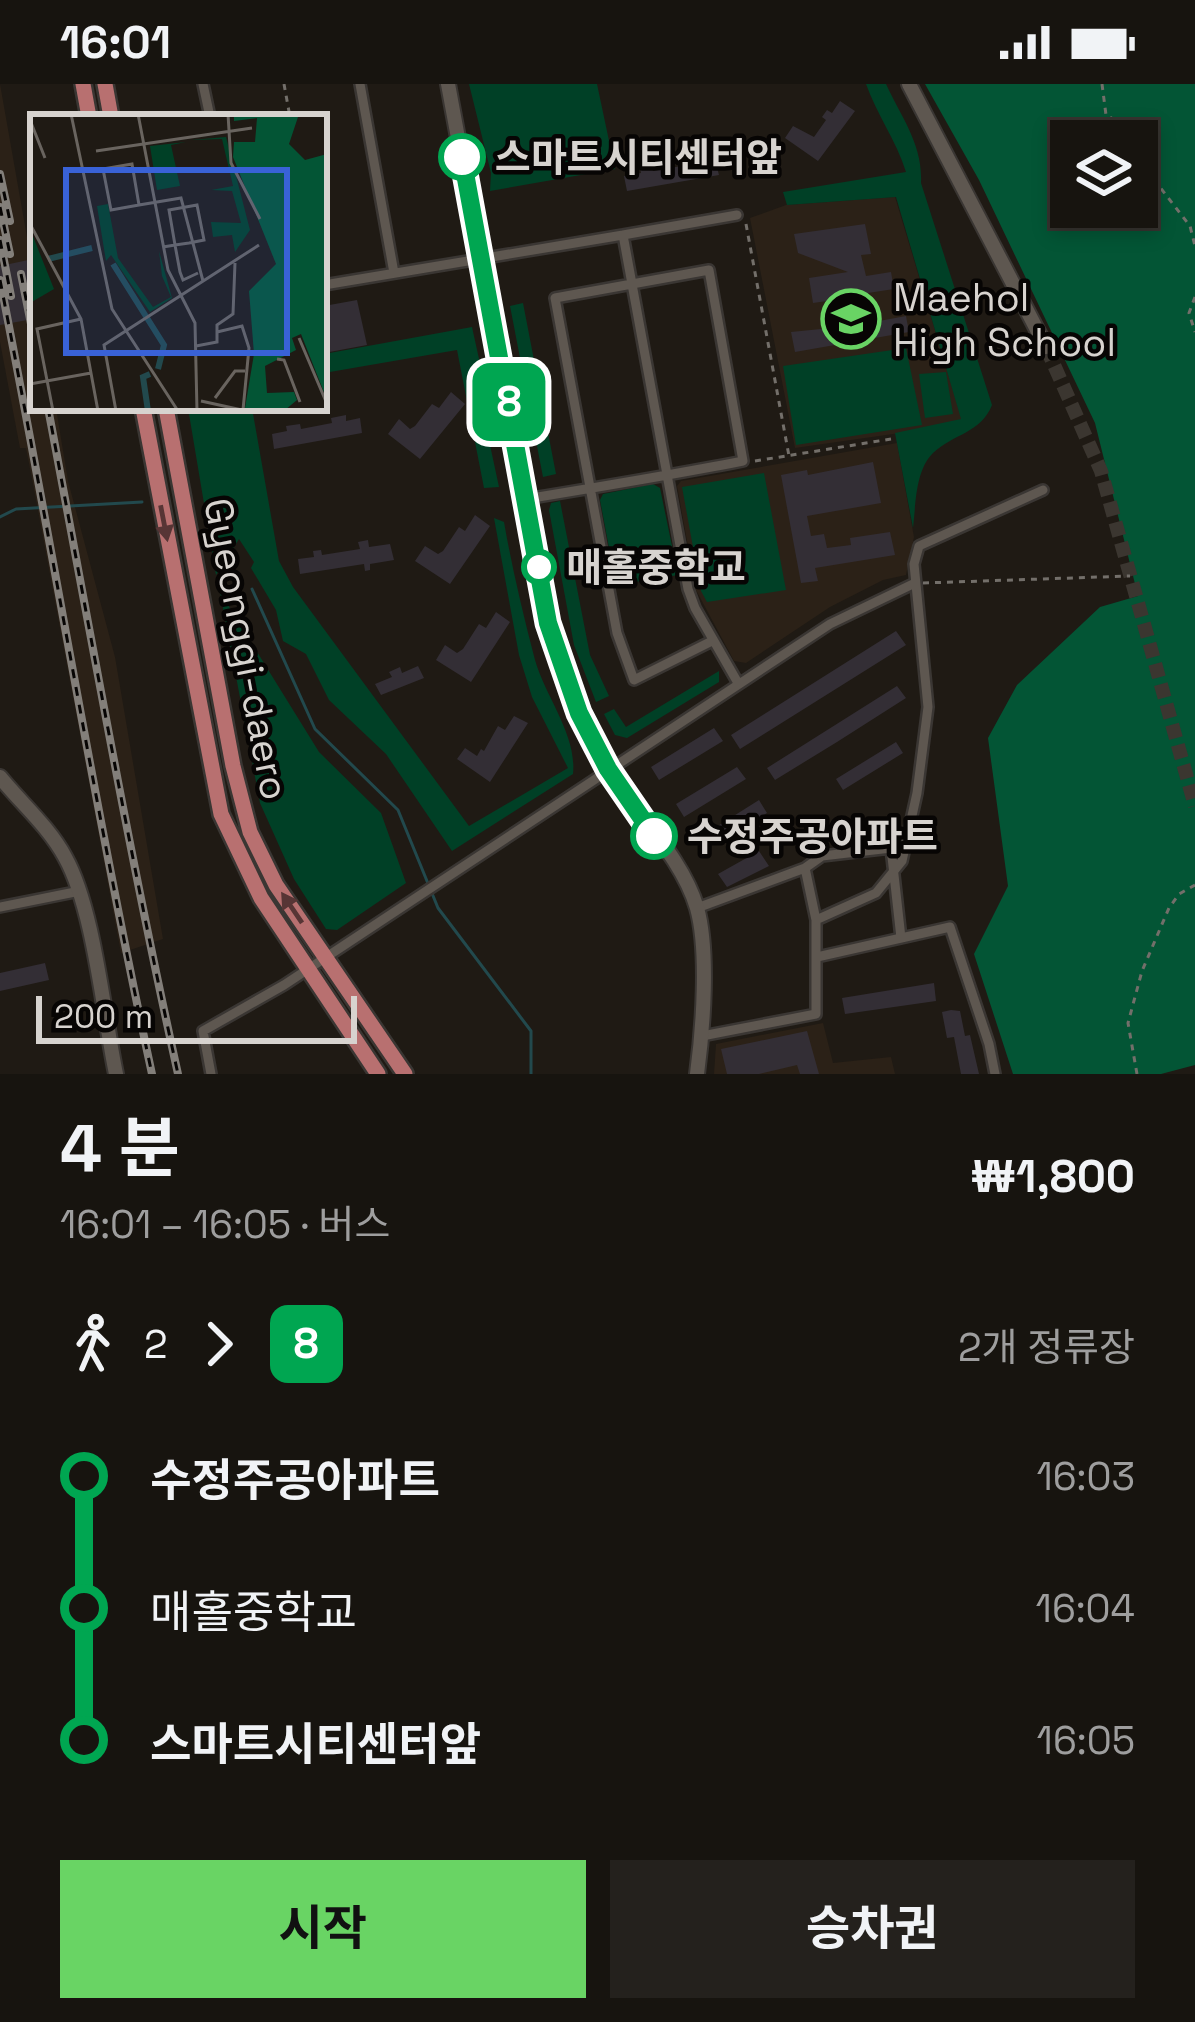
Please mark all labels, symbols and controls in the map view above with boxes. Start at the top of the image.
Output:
text: 16:01 [60,14,171,71]
inset map [30,114,327,411]
map controls [1050,120,1158,228]
button: layers [1050,120,1158,228]
place label: 스마트시티센터앞 [495,133,782,182]
marker: 스마트시티센터앞 [440,135,484,179]
place label: Maehol High School [893,273,1116,367]
school or university icon: Maehol High School [820,288,882,350]
line badge: 8 [470,363,548,441]
text: 8 [496,375,522,428]
street label: Gyeonggi-daero [193,494,300,804]
one-way arrow [155,505,174,542]
place label: 매홀중학교 [566,543,745,592]
marker: 매홀중학교 [523,551,555,583]
place label: 수정주공아파트 [687,812,938,861]
marker: 수정주공아파트 [632,814,676,858]
one-way arrow [281,891,304,924]
scale bar [36,990,357,1043]
text: 200 m [54,996,153,1038]
text: 4 분 [60,1106,179,1190]
text: ₩1,800 [970,1148,1135,1205]
text: 16:01 – 16:05 · 버스 [60,1200,390,1249]
icon: walk [60,1311,126,1377]
icon: forward [186,1311,252,1377]
text: 8 [294,1317,319,1370]
text: 2 [144,1320,168,1369]
text: 2개 정류장 [958,1323,1135,1372]
text: 수정주공아파트 [150,1452,440,1509]
text: 16:03 [1036,1452,1135,1501]
text: 매홀중학교 [150,1584,357,1641]
text: 16:04 [1036,1584,1135,1633]
text: 스마트시티센터앞 [150,1716,481,1773]
text: 16:05 [1037,1716,1135,1765]
button: 시작 [60,1860,586,1998]
button: 승차권 [610,1860,1135,1998]

